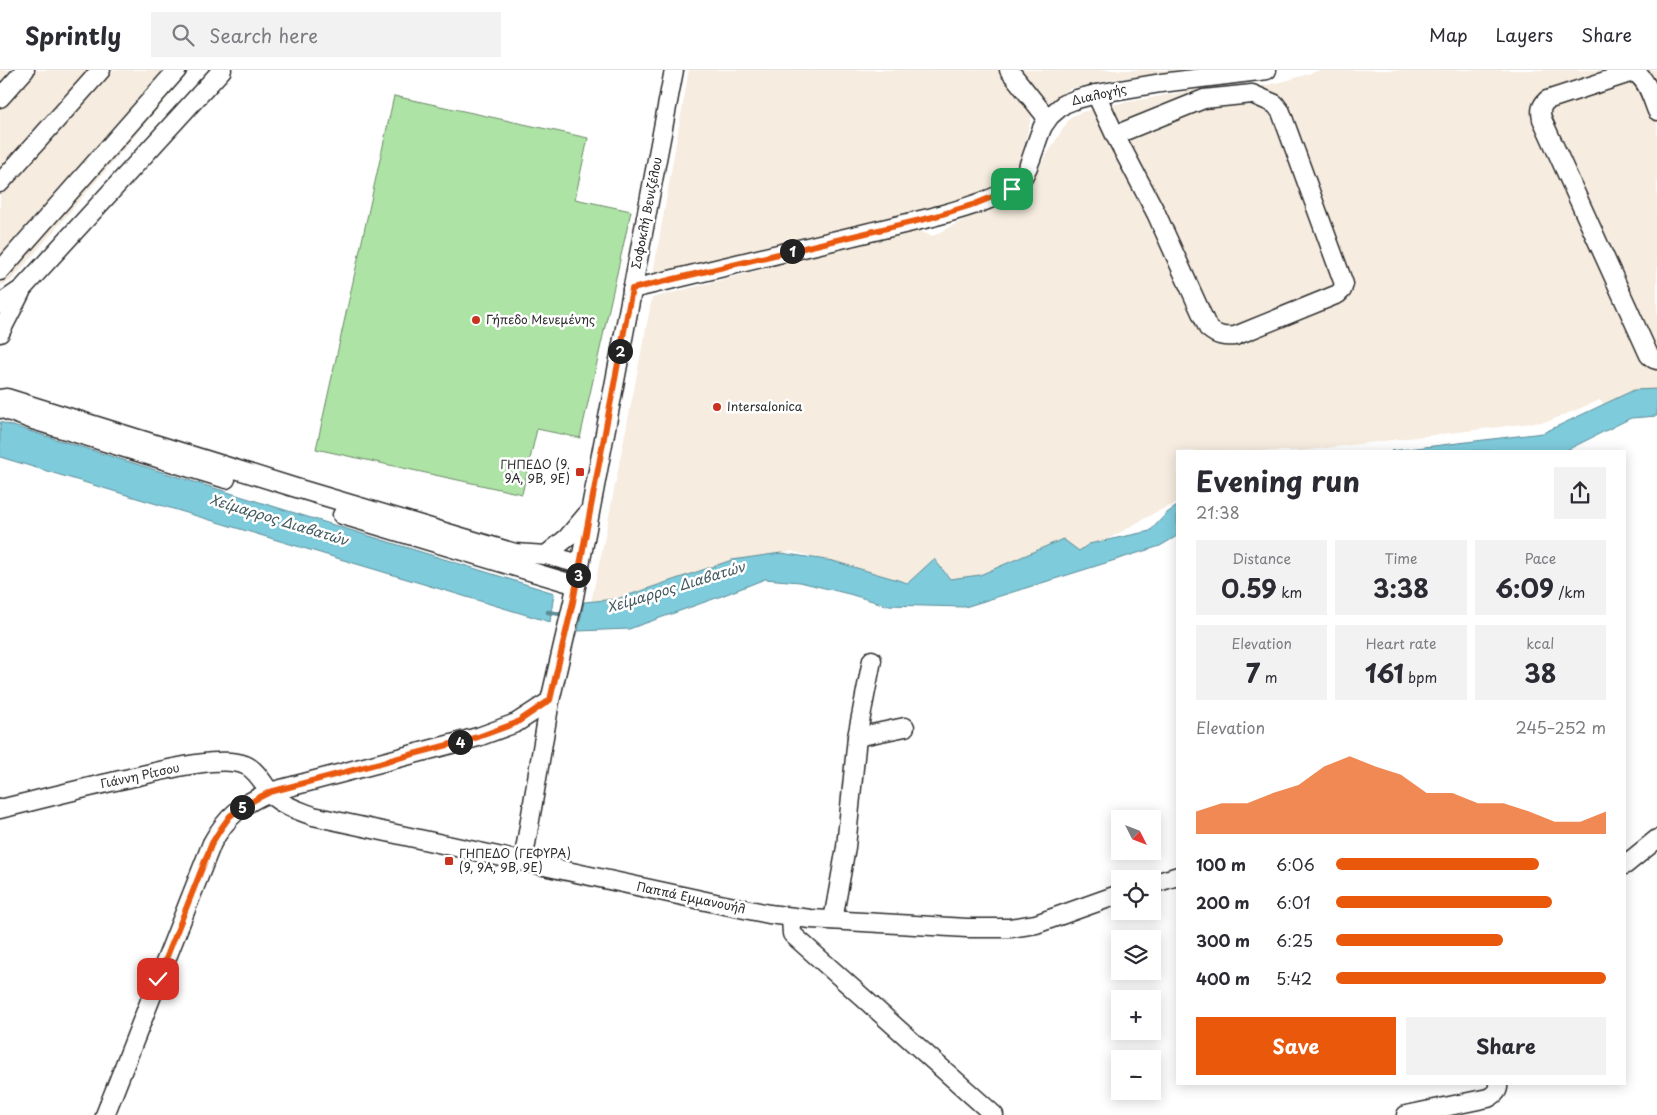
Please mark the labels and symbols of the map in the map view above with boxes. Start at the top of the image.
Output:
street label: Διαλογής [1069,79,1128,109]
street label: Σοφοκλή Βενιζέλου [626,155,666,270]
pin [991,168,1033,210]
pin: 1 [780,238,804,264]
place label: Γήπεδο Μενεμένης [486,310,595,328]
marker: Γήπεδο Μενεμένης [470,314,482,326]
pin: 2 [608,338,632,364]
place label: Intersalonica [727,397,803,415]
marker: Intersalonica [711,401,723,413]
place label: ΓΗΠΕΔΟ (9, 9Α, 9Β, 9Ε) [500,455,570,487]
marker: ΓΗΠΕΔΟ (9, 9Α, 9Β, 9Ε) [574,466,586,478]
water label: Χείμαρρος Διαβατών [208,489,352,551]
water label: Χείμαρρος Διαβατών [604,555,748,618]
pin: 3 [566,562,590,588]
pin: 4 [448,730,472,754]
street label: Γιάννη Ρίτσου [98,758,181,792]
pin: 5 [230,794,254,820]
north arrow [1111,810,1161,860]
place label: ΓΗΠΕΔΟ (ΓΕΦΥΡΑ) (9, 9Α, 9Β, 9Ε) [459,844,571,876]
marker: ΓΗΠΕΔΟ (ΓΕΦΥΡΑ) (9, 9Α, 9Β, 9Ε) [443,855,455,867]
street label: Παππά Εμμανουήλ [635,877,747,917]
pin [137,958,179,1000]

